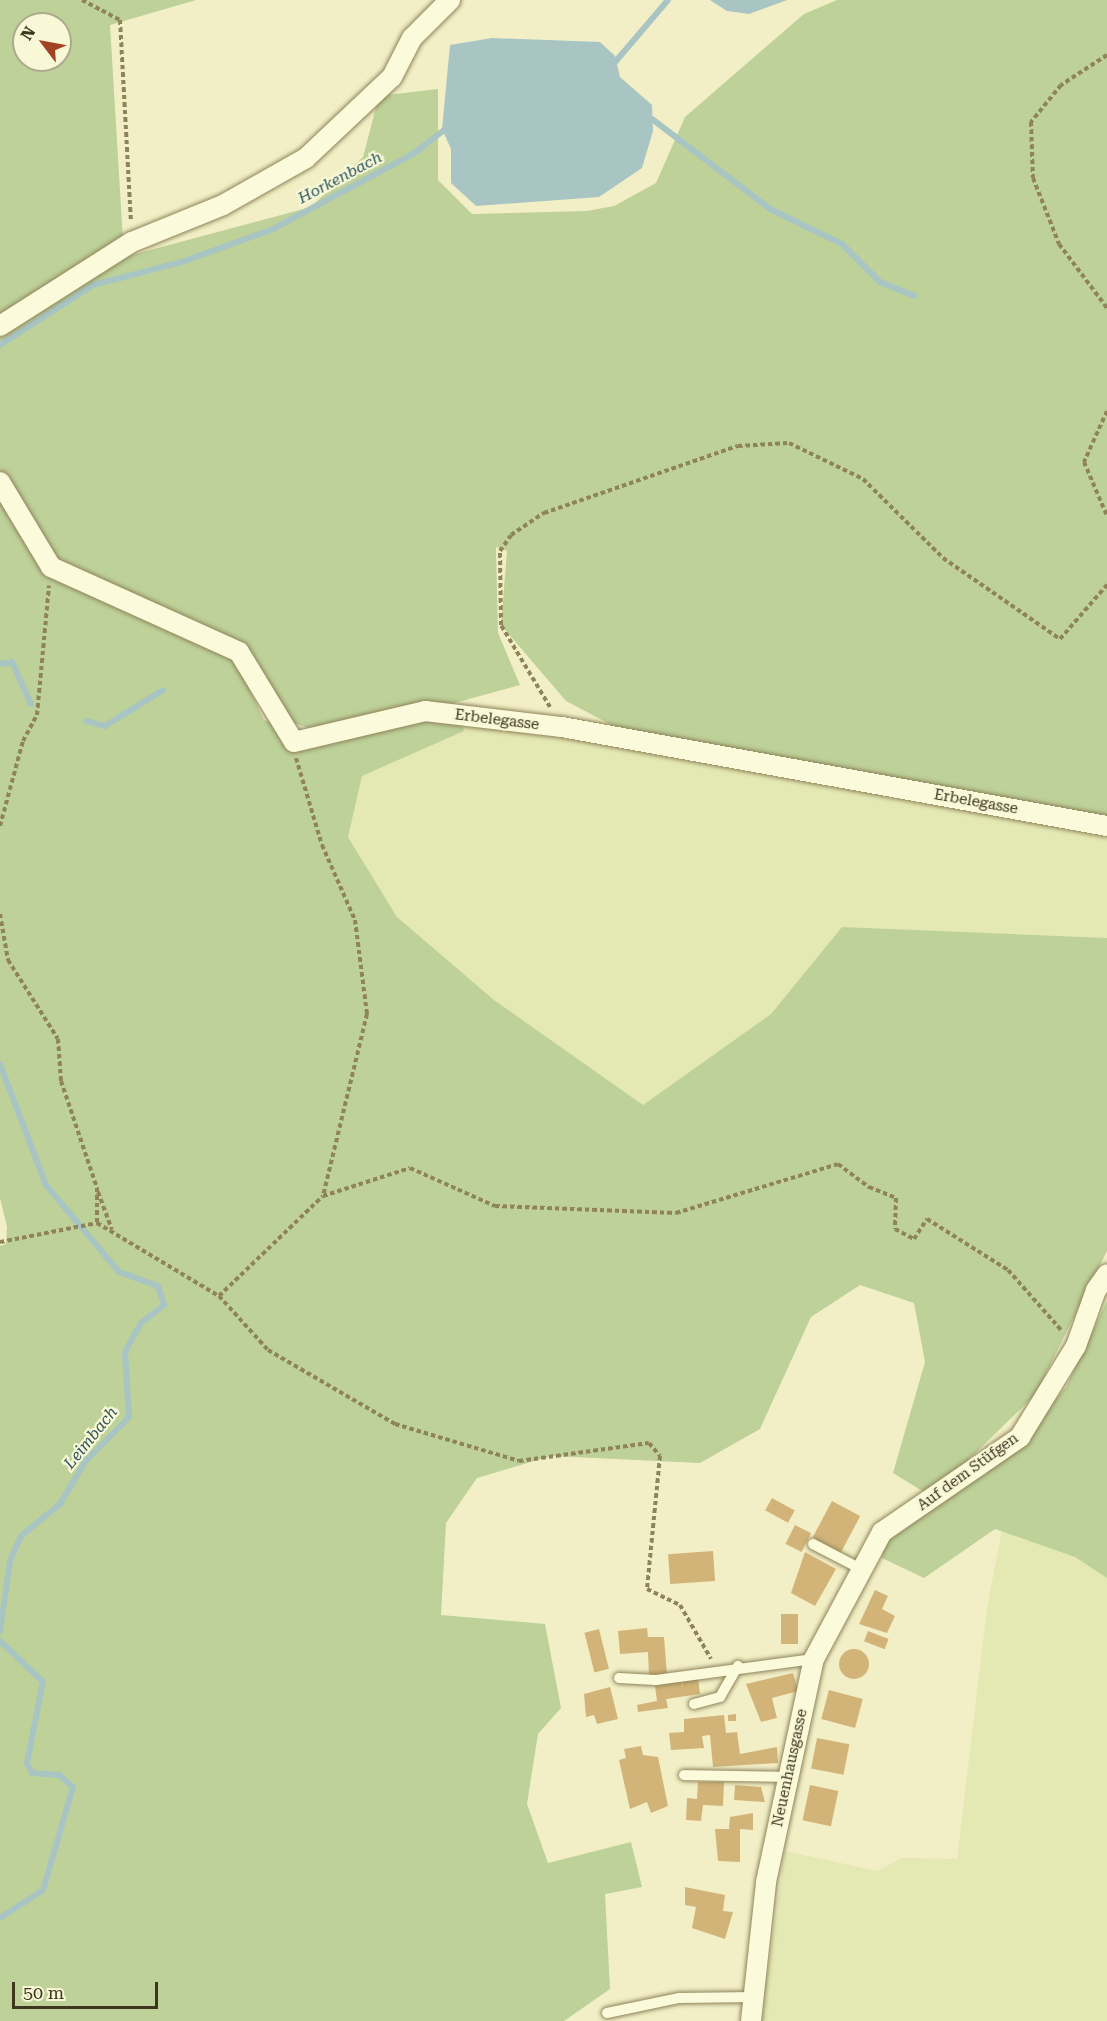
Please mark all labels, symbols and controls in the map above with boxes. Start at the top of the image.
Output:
north arrow [12,12,72,72]
text: N [17,23,39,44]
water label: Horkenbach [295,148,385,208]
street label: Erbelegasse [454,706,540,734]
street label: Erbelegasse [933,786,1019,818]
water label: Leimbach [60,1403,122,1473]
street label: Auf dem Stüfgen [914,1429,1022,1515]
street label: Neuenhausgasse [769,1707,811,1829]
scale bar [15,1970,160,2008]
text: 50 m [23,1982,64,2003]

